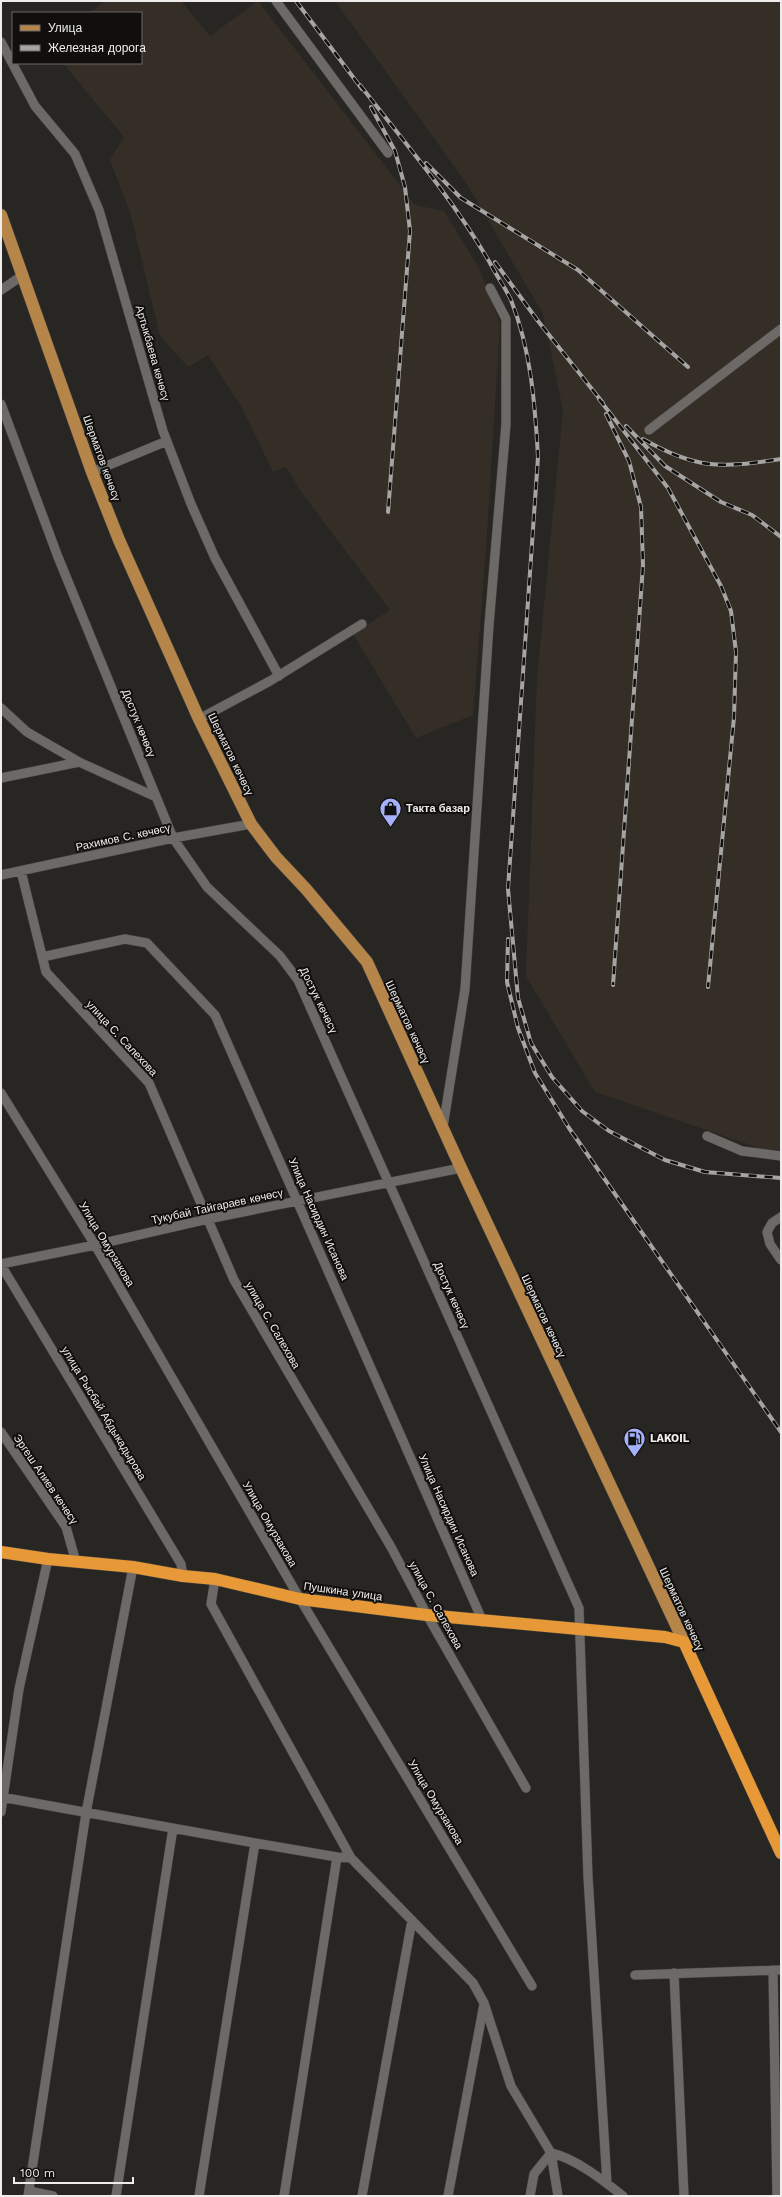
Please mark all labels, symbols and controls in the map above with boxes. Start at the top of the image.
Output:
legend [12,12,142,64]
text: Улица [48,21,82,35]
text: Железная дорога [48,41,146,55]
street label: Артыкбаева көчөсү [133,304,173,403]
street label: Шерматов көчөсү [80,414,123,503]
street label: Достук көчөсү [119,687,158,760]
street label: Шерматов көчөсү [205,711,256,798]
shop icon: Такта базар [378,795,404,828]
place label: Такта базар [406,802,470,815]
street label: Рахимов С. көчөсү [75,821,172,854]
street label: Достук көчөсү [297,965,340,1036]
street label: Шерматов көчөсү [383,979,433,1066]
street label: улица С. Салехова [83,998,161,1079]
street label: Улица Насирдин Исанова [286,1156,352,1283]
street label: Тукубай Тайгараев көчөсү [150,1186,285,1227]
street label: Улица Омурзакова [76,1199,137,1290]
street label: Достук көчөсү [431,1260,472,1331]
street label: Шерматов көчөсү [519,1273,569,1360]
street label: улица С. Салехова [242,1279,303,1372]
street label: улица Рысбай Абдыкадырова [58,1344,149,1483]
fuel station icon: LAKOIL [622,1425,648,1458]
street label: Эргеш Алиев көчөсү [11,1432,81,1527]
place label: LAKOIL [650,1432,690,1445]
street label: Улица Насирдин Исанова [416,1452,482,1579]
street label: Улица Омурзакова [240,1479,300,1570]
street label: улица С. Салехова [406,1559,466,1652]
street label: Шерматов көчөсү [657,1566,707,1653]
street label: Пушкина улица [303,1580,384,1604]
street label: Улица Омурзакова [405,1757,466,1848]
scale bar [14,2159,133,2185]
text: 100 m [20,2166,55,2180]

